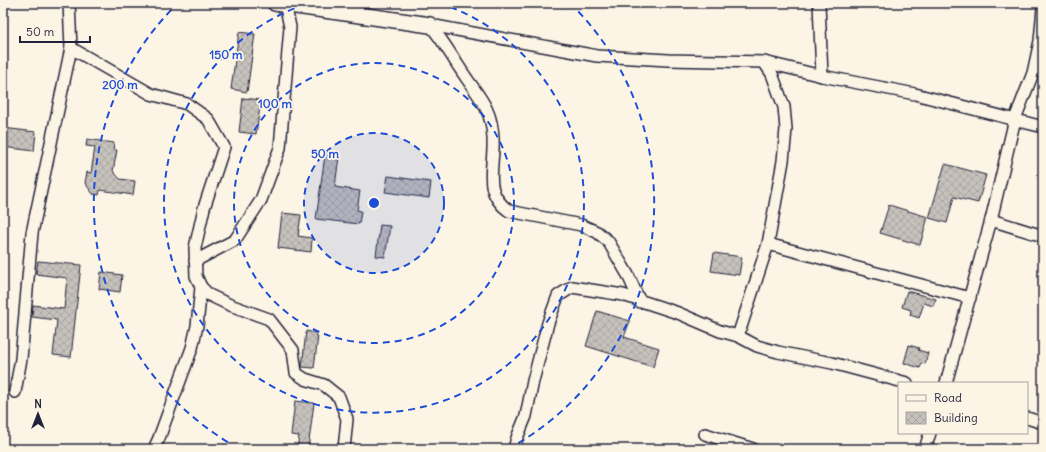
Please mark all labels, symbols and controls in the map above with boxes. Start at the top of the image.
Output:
scale bar [20,18,90,44]
text: 50 m [26,24,55,39]
text: 150 m [210,47,243,62]
text: 200 m [102,77,138,92]
text: 100 m [258,96,292,111]
text: 50 m [311,146,340,161]
centre of rings [367,196,381,210]
legend [898,382,1028,434]
text: Road [934,390,962,405]
north arrow [18,394,58,434]
text: N [34,397,42,411]
text: Building [934,410,978,425]

